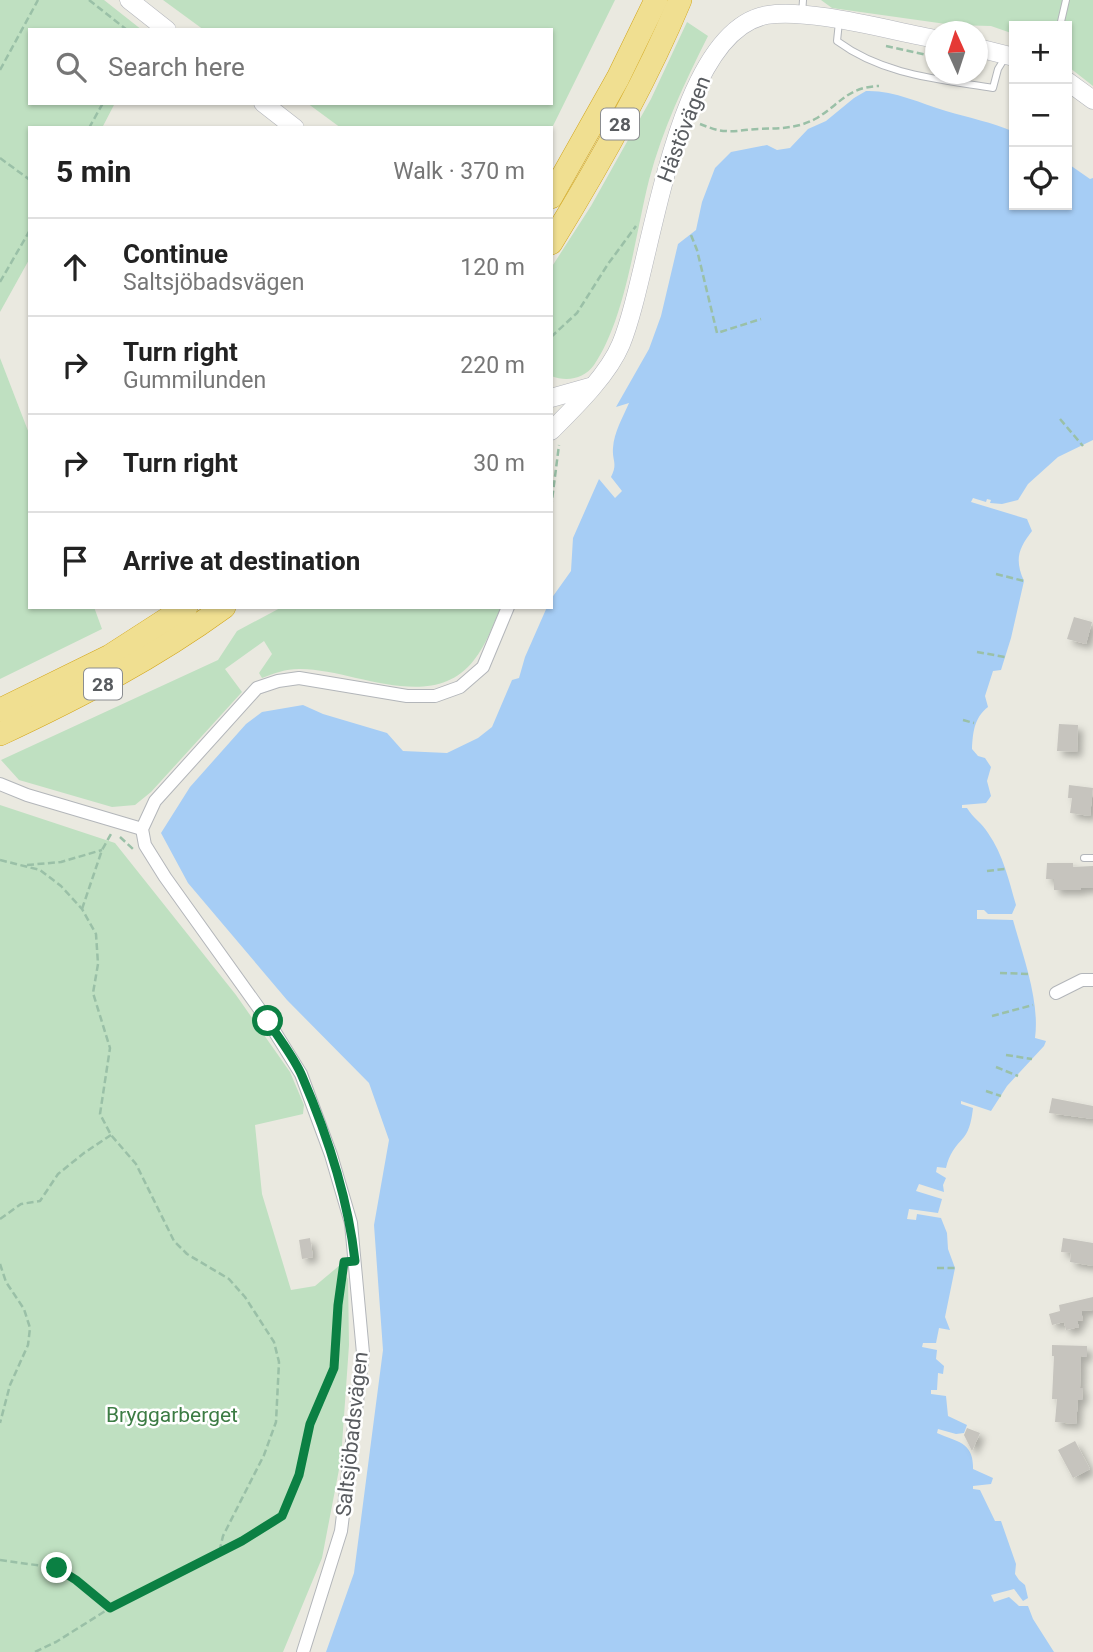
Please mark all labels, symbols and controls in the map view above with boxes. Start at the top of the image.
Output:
north arrow [925,21,988,84]
map controls [1009,21,1072,210]
button: + [1009,21,1072,84]
search box [28,28,553,105]
icon: search [52,48,90,86]
text: Search here [108,52,245,82]
street label: Hästövägen [653,73,715,185]
button: − [1009,84,1072,147]
road number: 28 [601,108,639,140]
button: locate [1009,147,1072,210]
text: 5 min [56,154,131,189]
text: Walk · 370 m [393,158,525,185]
text: Continue [123,239,228,269]
icon: ahead [56,248,94,286]
text: 120 m [460,254,525,281]
text: Saltsjöbadsvägen [123,269,304,296]
text: Turn right [123,337,238,367]
icon: right [56,346,94,384]
text: 220 m [460,352,525,379]
text: Gummilunden [123,367,266,394]
icon: right [56,444,94,482]
text: Turn right [123,448,238,478]
text: 30 m [473,450,525,477]
icon: arrive [56,542,94,580]
text: Arrive at destination [123,546,360,576]
road number: 28 [84,668,122,699]
route start [252,1005,283,1036]
street label: Saltsjöbadsvägen [331,1350,373,1518]
park label: Bryggarberget [106,1403,238,1427]
route end [41,1552,72,1583]

